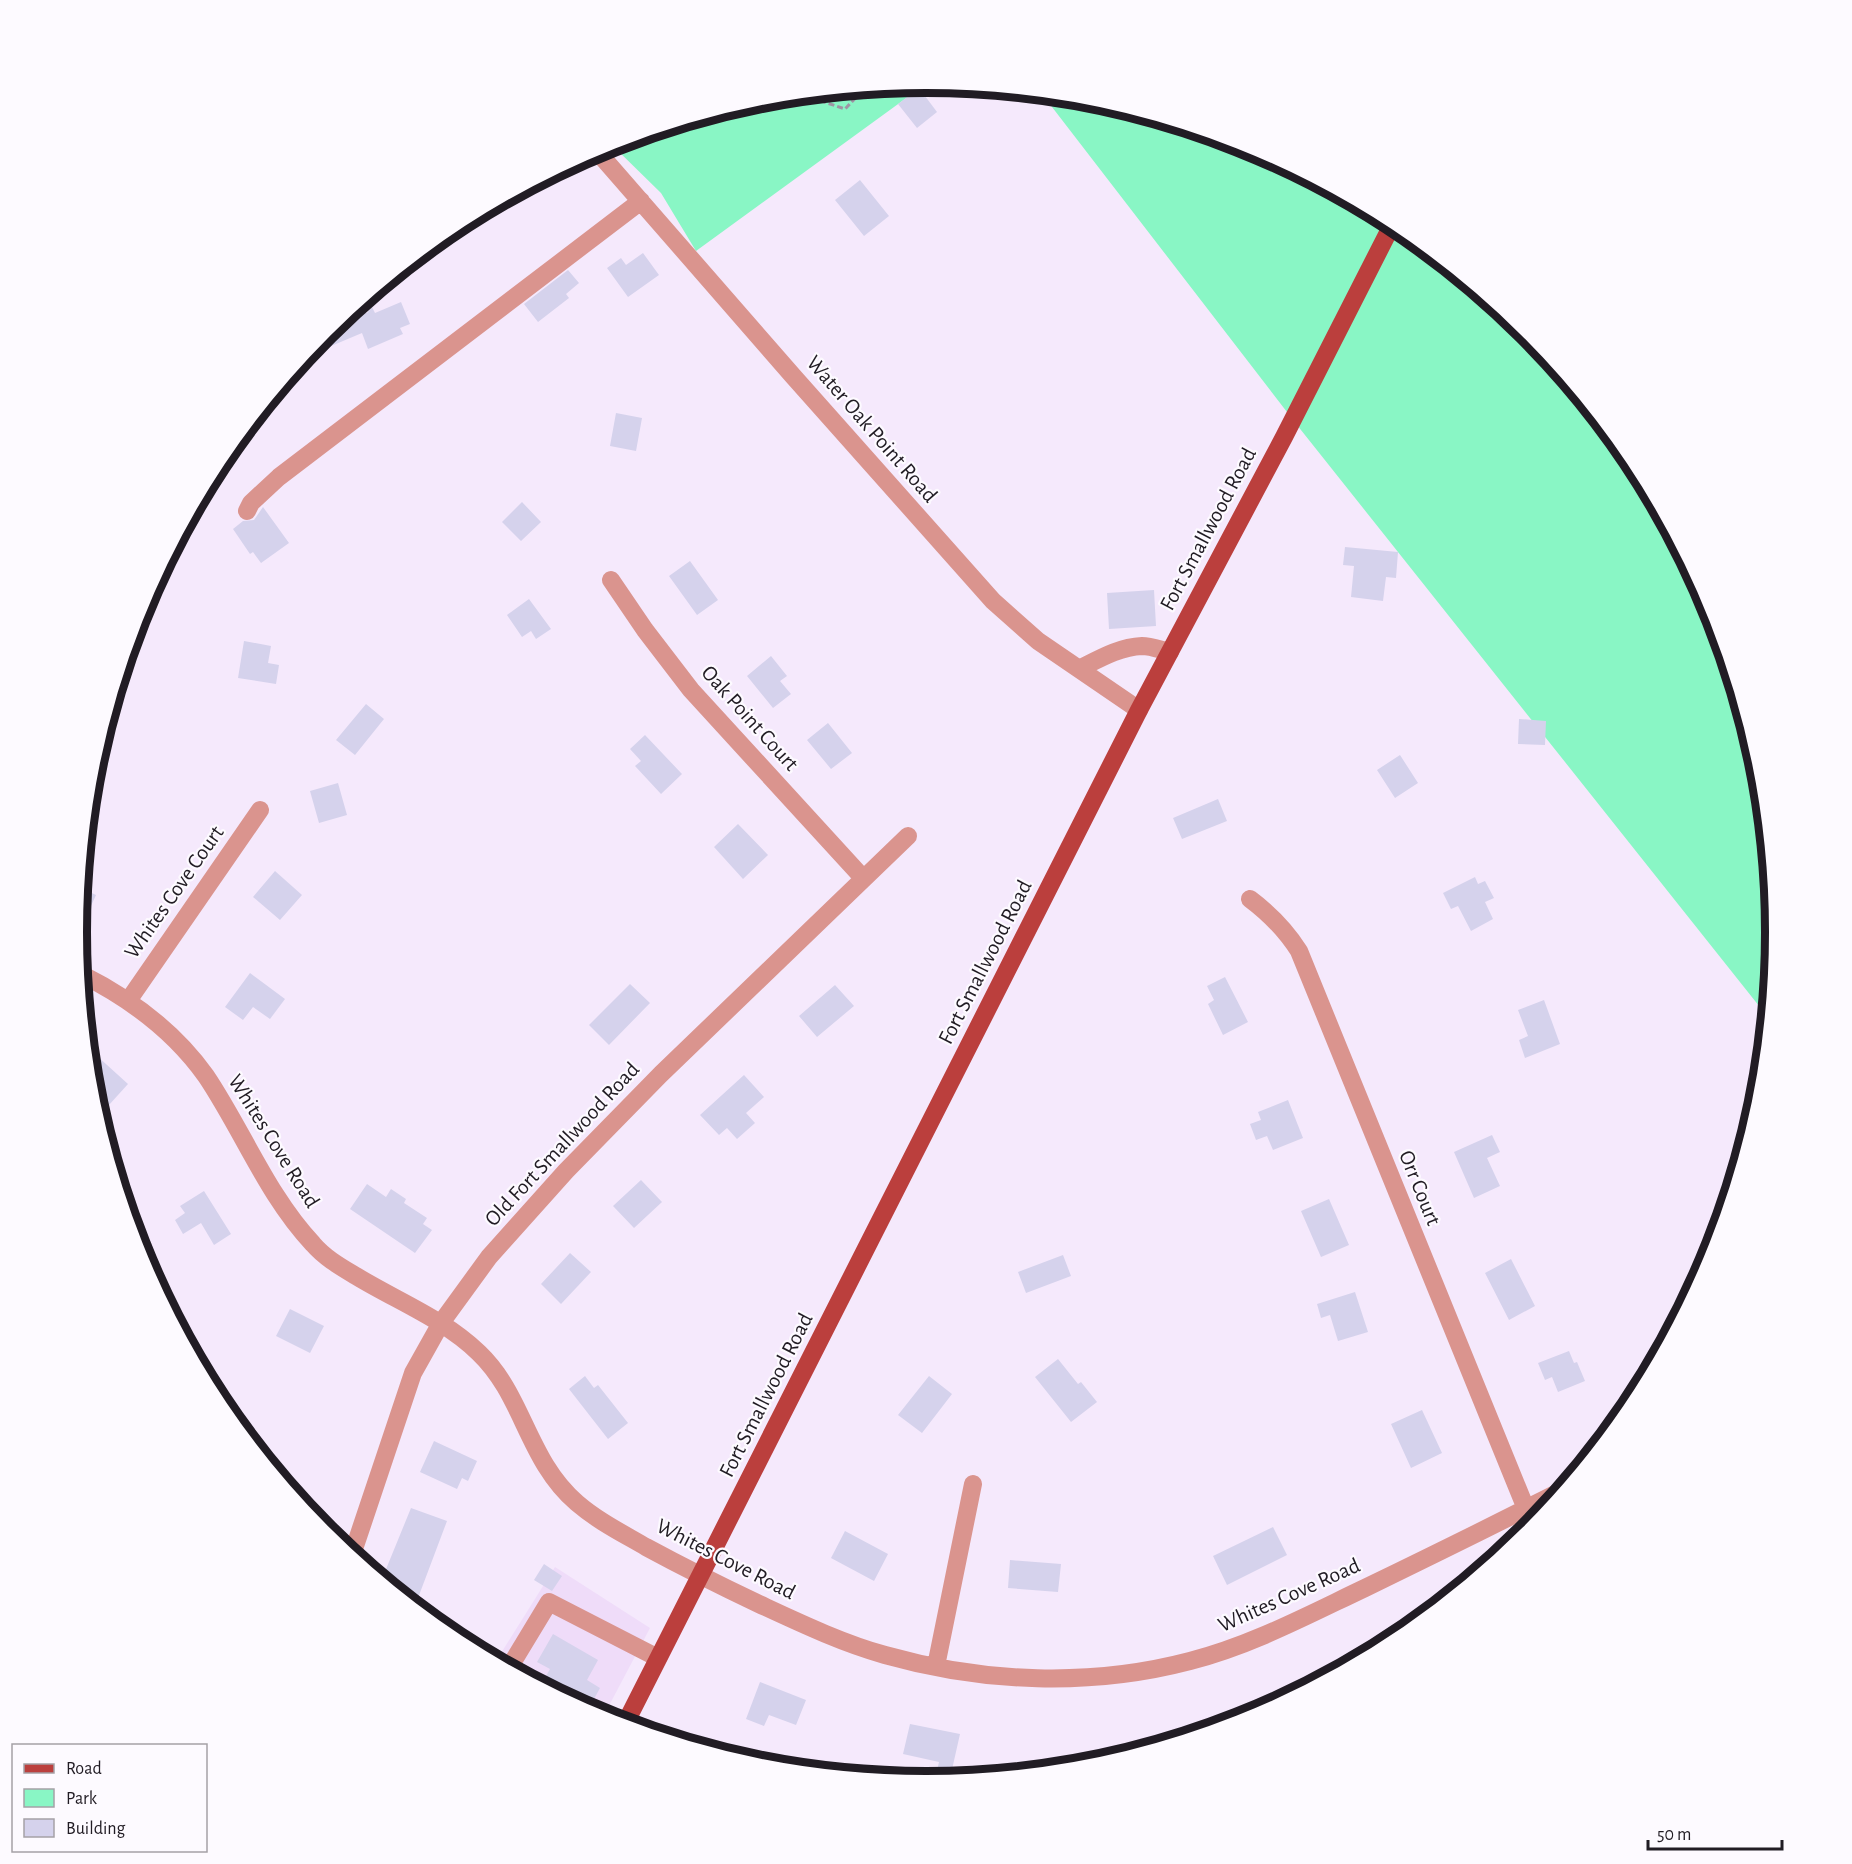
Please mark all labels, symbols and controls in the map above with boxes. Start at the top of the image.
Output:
street label: Water Oak Point Road [803,351,941,507]
street label: Fort Smallwood Road [1156,444,1260,614]
street label: Oak Point Court [697,661,803,775]
street label: Whites Cove Court [120,822,228,962]
street label: Fort Smallwood Road [934,876,1036,1048]
street label: Old Fort Smallwood Road [481,1058,643,1230]
street label: Whites Cove Road [224,1070,324,1212]
street label: Orr Court [1395,1147,1445,1229]
street label: Fort Smallwood Road [715,1309,817,1481]
street label: Whites Cove Road [653,1515,799,1603]
street label: Whites Cove Road [1215,1554,1363,1636]
legend [12,1744,207,1852]
text: Road [66,1760,102,1778]
text: Park [66,1790,98,1808]
scale bar [1648,1813,1782,1851]
text: Building [66,1820,126,1838]
text: 50 m [1657,1826,1691,1844]

